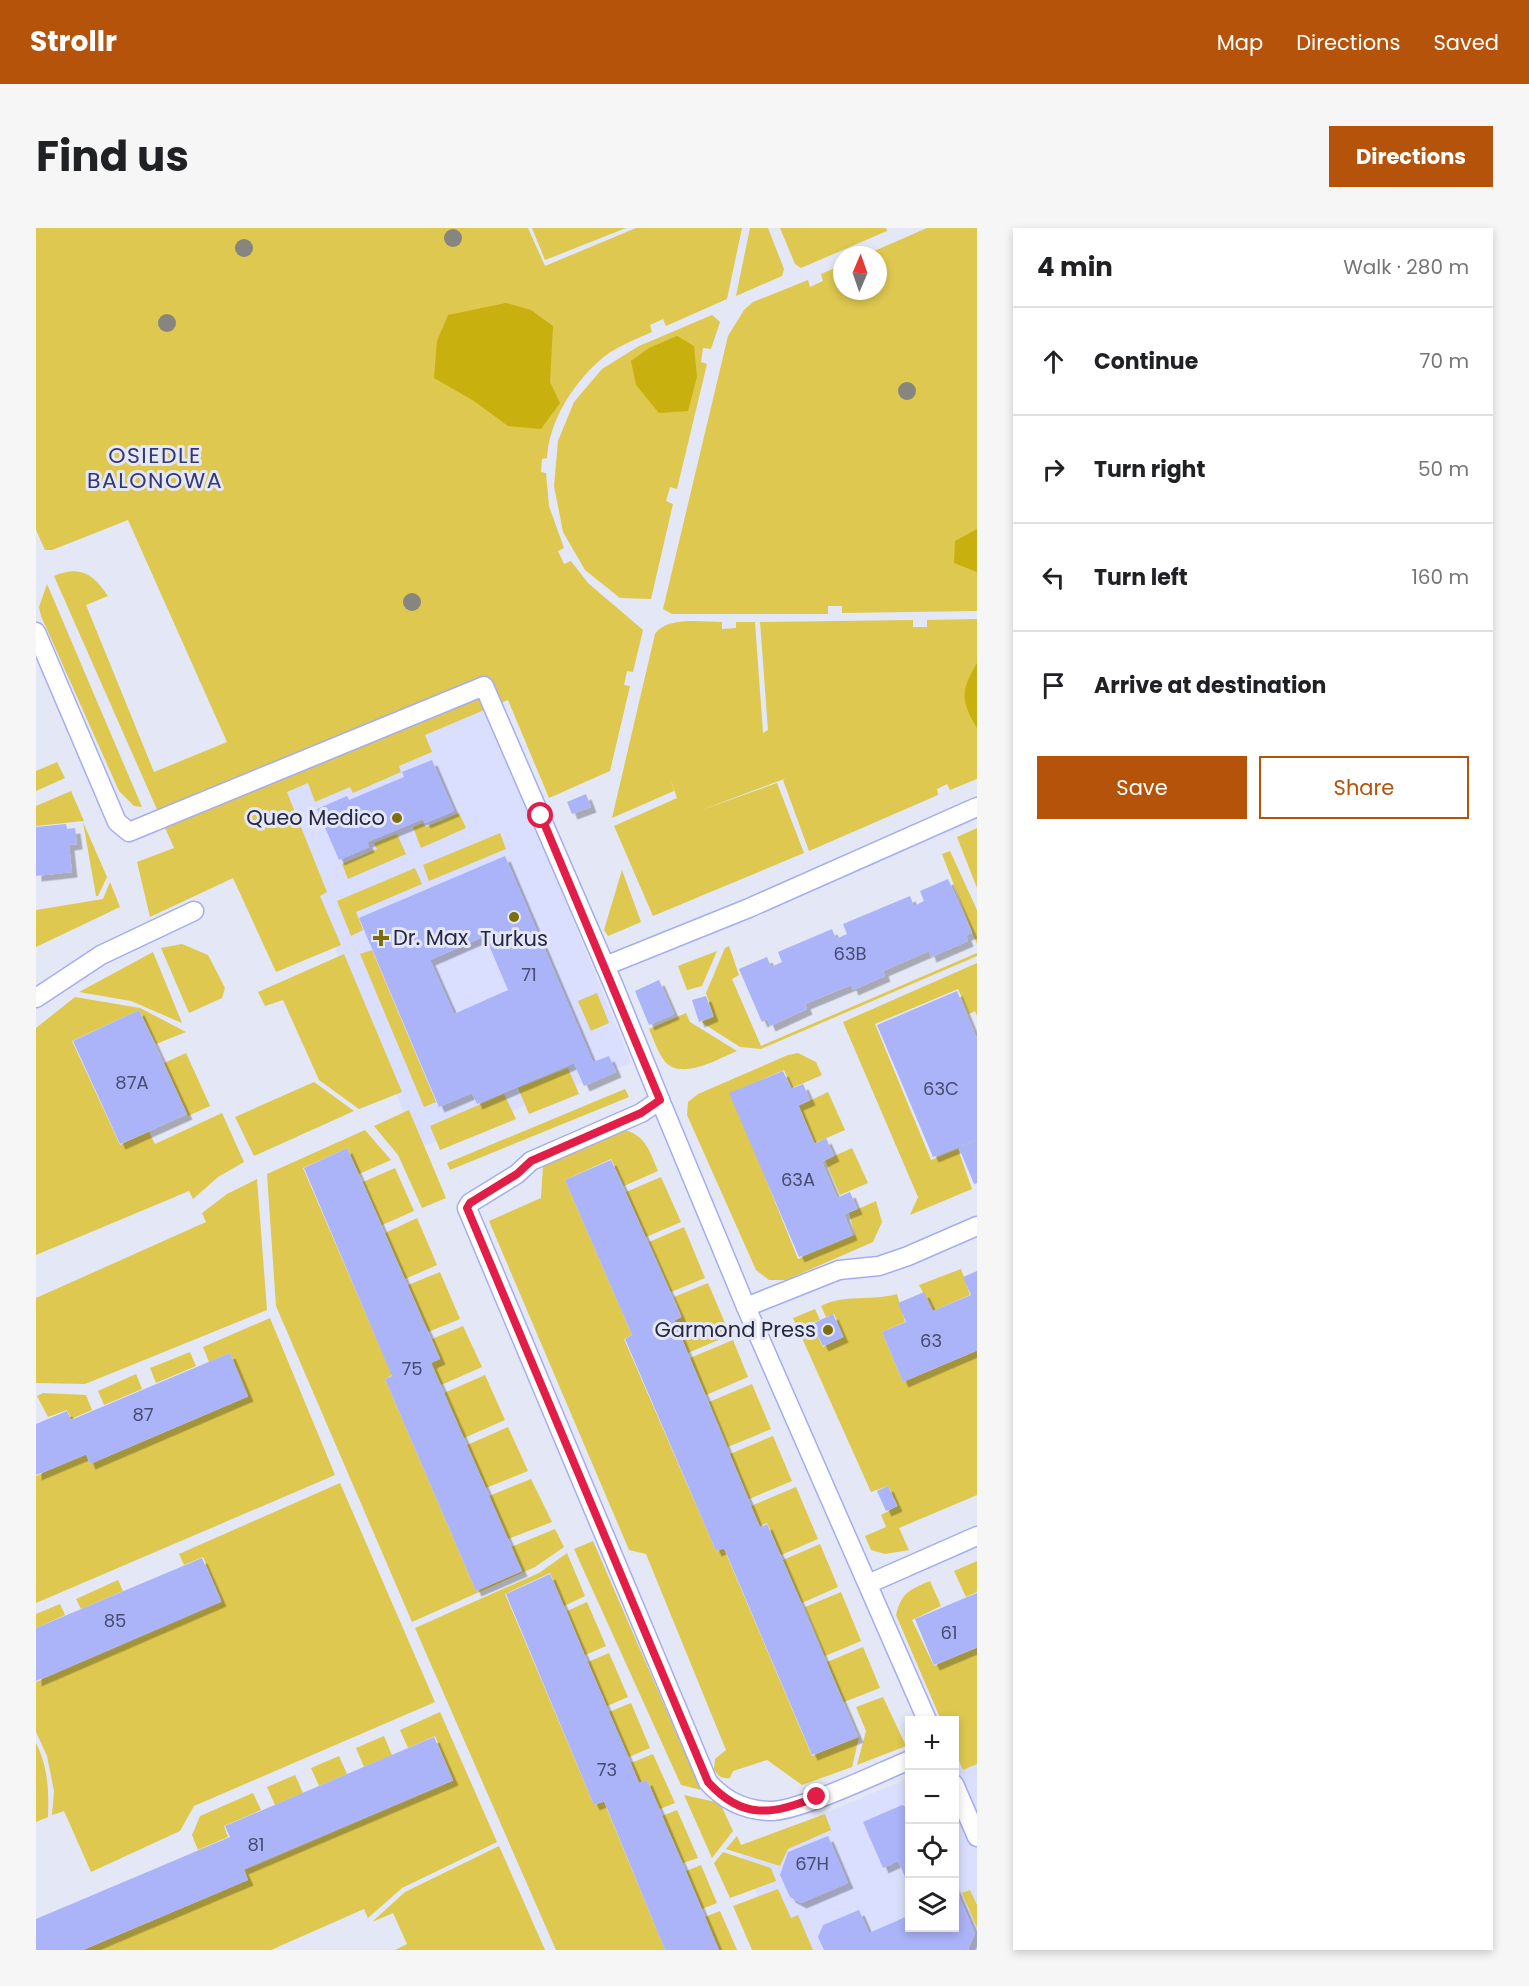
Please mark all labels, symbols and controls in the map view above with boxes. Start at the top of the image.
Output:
text: Strollr [30,22,117,61]
text: Map [1217,28,1263,57]
text: Directions [1296,28,1400,57]
text: Saved [1433,28,1499,57]
button: Directions [1329,126,1493,187]
text: Find us [36,127,189,186]
north arrow [833,246,887,300]
text: 4 min [1037,249,1113,285]
text: Walk · 280 m [1343,253,1469,281]
icon: ahead [1037,345,1070,378]
text: Continue [1094,346,1198,377]
text: 70 m [1420,347,1469,375]
district label: OSIEDLE BALONOWA [87,440,223,496]
icon: right [1037,453,1070,486]
text: Turn right [1094,454,1205,485]
text: 50 m [1418,455,1469,483]
icon: left [1037,561,1070,594]
text: Turn left [1094,562,1188,593]
text: 160 m [1411,563,1469,591]
icon: arrive [1037,669,1070,702]
text: Arrive at destination [1094,670,1326,701]
button: Save [1037,756,1247,819]
button: Share [1259,756,1469,819]
route start [527,802,553,828]
place label: Queo Medico [246,803,385,832]
marker: Queo Medico [390,811,404,825]
marker: Turkus [507,910,521,924]
place label: Dr. Max [393,923,468,952]
place label: Turkus [480,924,548,953]
marker: Dr. Max [374,931,388,945]
house number: 63B [833,941,867,966]
house number: 71 [521,962,537,987]
house number: 87A [115,1070,149,1095]
house number: 63C [923,1076,959,1101]
house number: 63A [781,1167,815,1192]
place label: Garmond Press [654,1315,816,1344]
marker: Garmond Press [821,1323,835,1337]
house number: 63 [920,1328,942,1353]
house number: 75 [401,1356,423,1381]
house number: 87 [132,1402,154,1427]
house number: 85 [104,1608,126,1633]
house number: 61 [940,1620,958,1645]
map controls [905,1716,959,1932]
button: + [905,1716,959,1770]
house number: 73 [597,1757,617,1782]
button: − [905,1770,959,1824]
route end [803,1783,829,1809]
button: locate [905,1824,959,1878]
house number: 81 [247,1832,265,1857]
house number: 67H [795,1851,829,1876]
button: layers [905,1878,959,1932]

